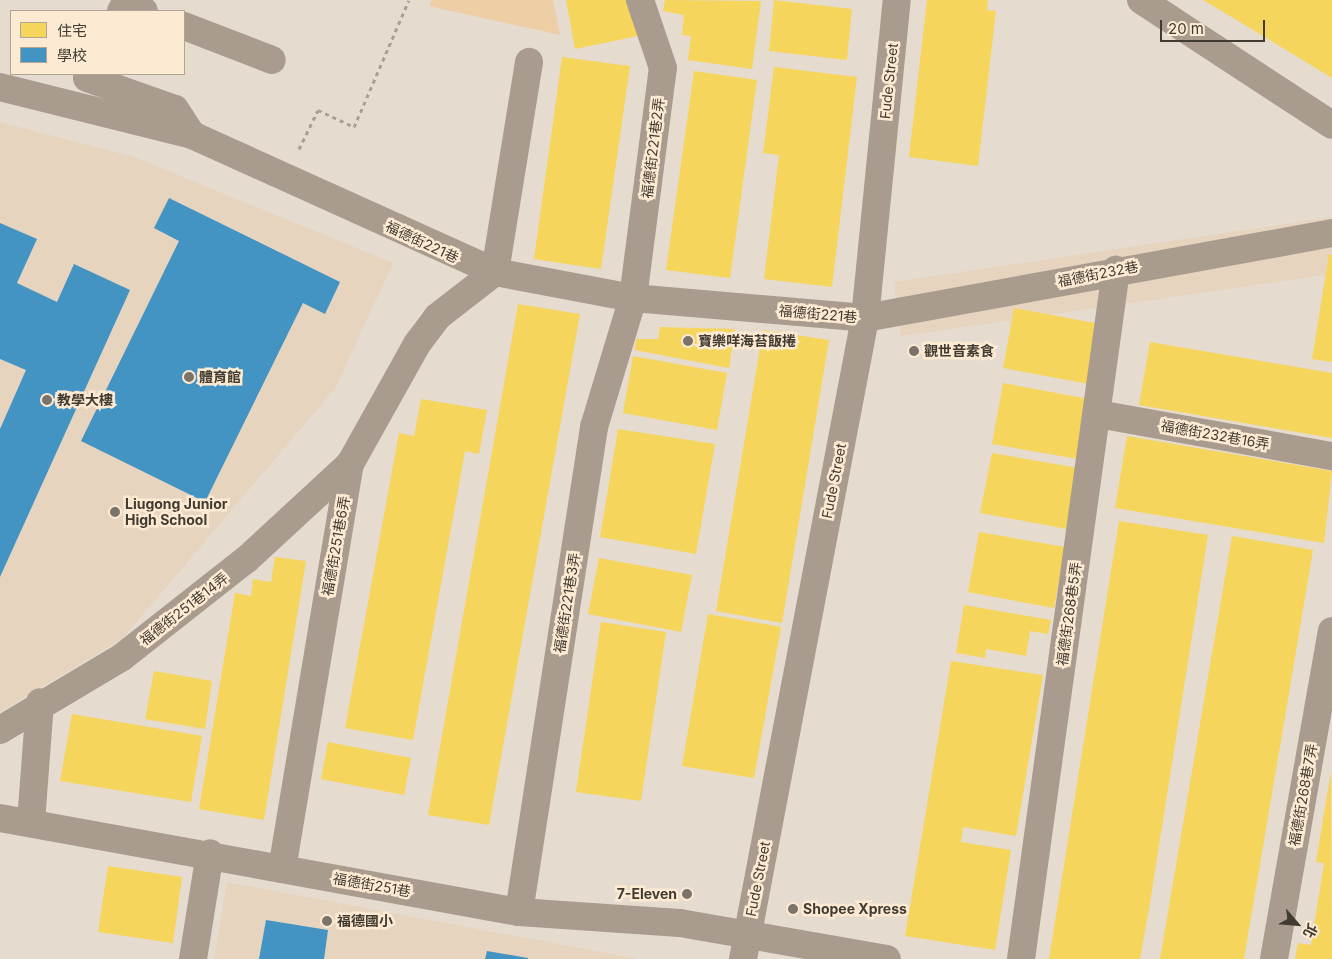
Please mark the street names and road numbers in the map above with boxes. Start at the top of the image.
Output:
street label: Fude Street [877,42,901,120]
street label: 福德街221巷2弄 [638,97,668,199]
street label: 福德街221巷 [383,218,461,266]
street label: 福德街232巷 [1056,258,1140,290]
street label: 福德街221巷 [778,302,858,326]
street label: 福德街232巷16弄 [1159,417,1271,453]
street label: Fude Street [818,442,850,520]
street label: 福德街251巷6弄 [319,495,353,597]
street label: 福德街221巷3弄 [551,552,583,654]
street label: 福德街268巷5弄 [1053,561,1085,667]
street label: 福德街251巷14弄 [136,569,232,649]
street label: 福德街268巷7弄 [1286,742,1320,848]
street label: Fude Street [742,840,774,918]
street label: 福德街251巷 [332,870,412,900]

